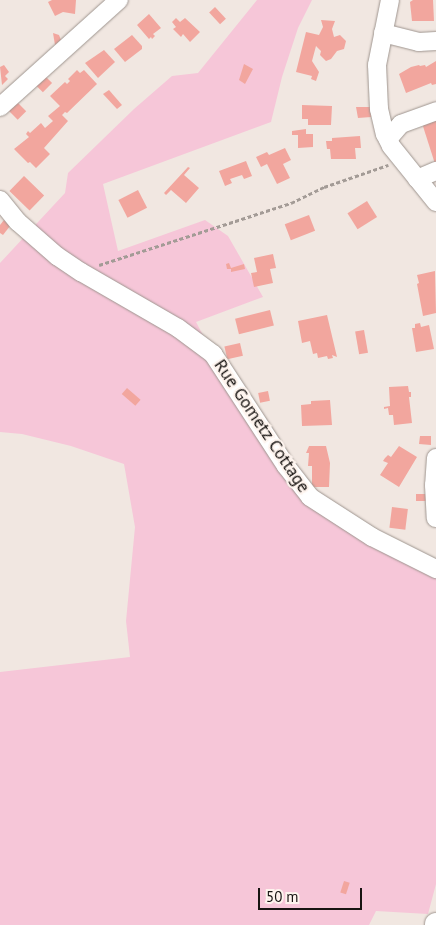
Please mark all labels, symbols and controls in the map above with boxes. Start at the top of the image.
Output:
street label: Rue Gometz Cottage [209,355,315,497]
scale bar [261,878,365,910]
text: 50 m [266,887,299,906]

